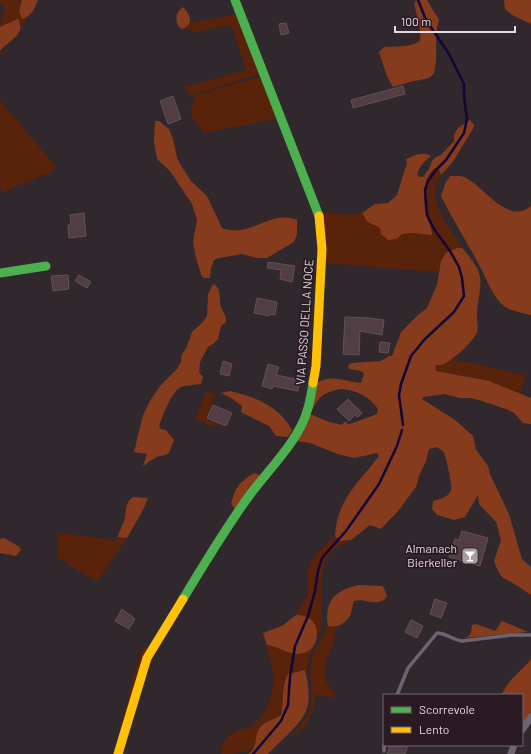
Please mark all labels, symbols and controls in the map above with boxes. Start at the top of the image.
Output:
scale bar [395,8,515,34]
text: 100 m [401,14,431,28]
street label: VIA PASSO DELLA NOCE [293,259,315,385]
place label: Almanach Bierkeller [406,541,458,569]
bar icon: Almanach Bierkeller [460,546,480,566]
legend [383,694,523,746]
text: Scorrevole [419,702,475,716]
text: Lento [419,722,449,736]

